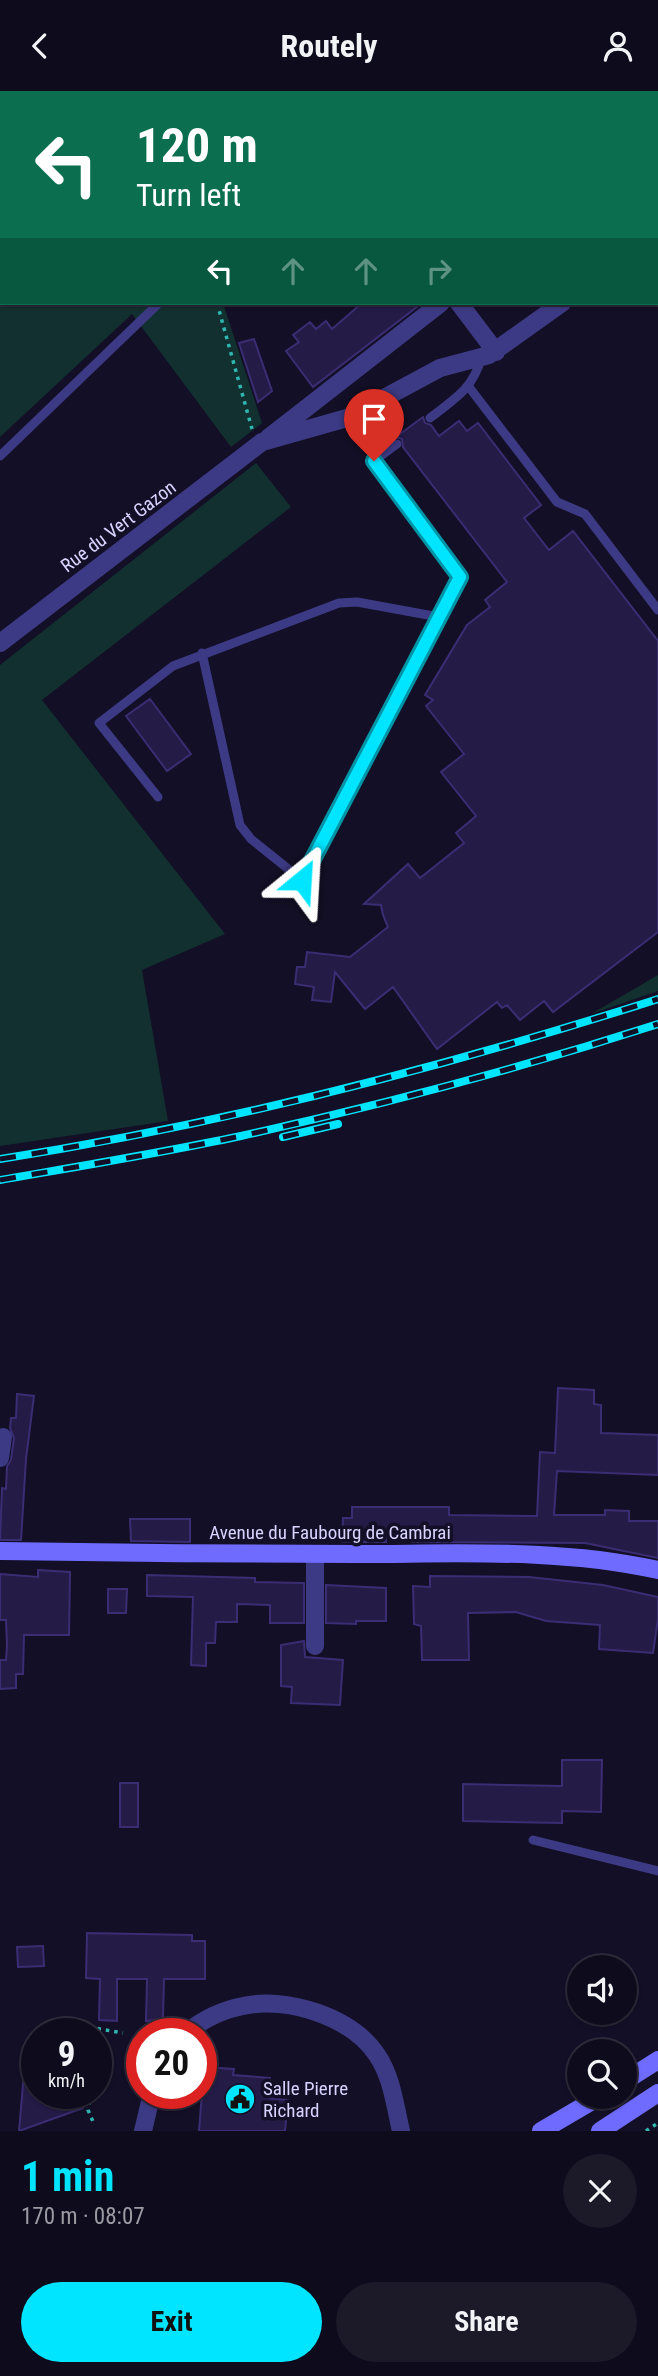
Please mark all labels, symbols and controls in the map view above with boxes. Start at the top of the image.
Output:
icon: back [21,27,59,65]
text: Routely [281,27,377,65]
icon: person [599,27,637,65]
text: 120 m [136,117,258,174]
icon: left [21,119,112,210]
text: Turn left [136,176,241,214]
icon: left [201,252,239,290]
icon: ahead [274,252,312,290]
icon: ahead [347,252,385,290]
icon: right [420,252,458,290]
pin [344,389,404,461]
icon: arrive [355,400,393,438]
street label: Rue du Vert Gazon [56,476,180,577]
position arrow [265,843,339,917]
street label: Avenue du Faubourg de Cambrai [209,1521,451,1544]
map controls [567,1955,637,2109]
button: sound [567,1955,637,2025]
speed limit sign: 20 [126,2018,217,2109]
text: 9 [58,2034,75,2075]
button: search [567,2039,637,2109]
text: km/h [48,2070,85,2091]
place label: Salle Pierre Richard [263,2077,348,2122]
public building icon: Salle Pierre Richard [223,2082,257,2116]
text: 1 min [21,2152,114,2201]
button: close [563,2154,637,2228]
text: 170 m · 08:07 [21,2203,145,2230]
button: Exit [21,2282,322,2362]
button: Share [336,2282,637,2362]

